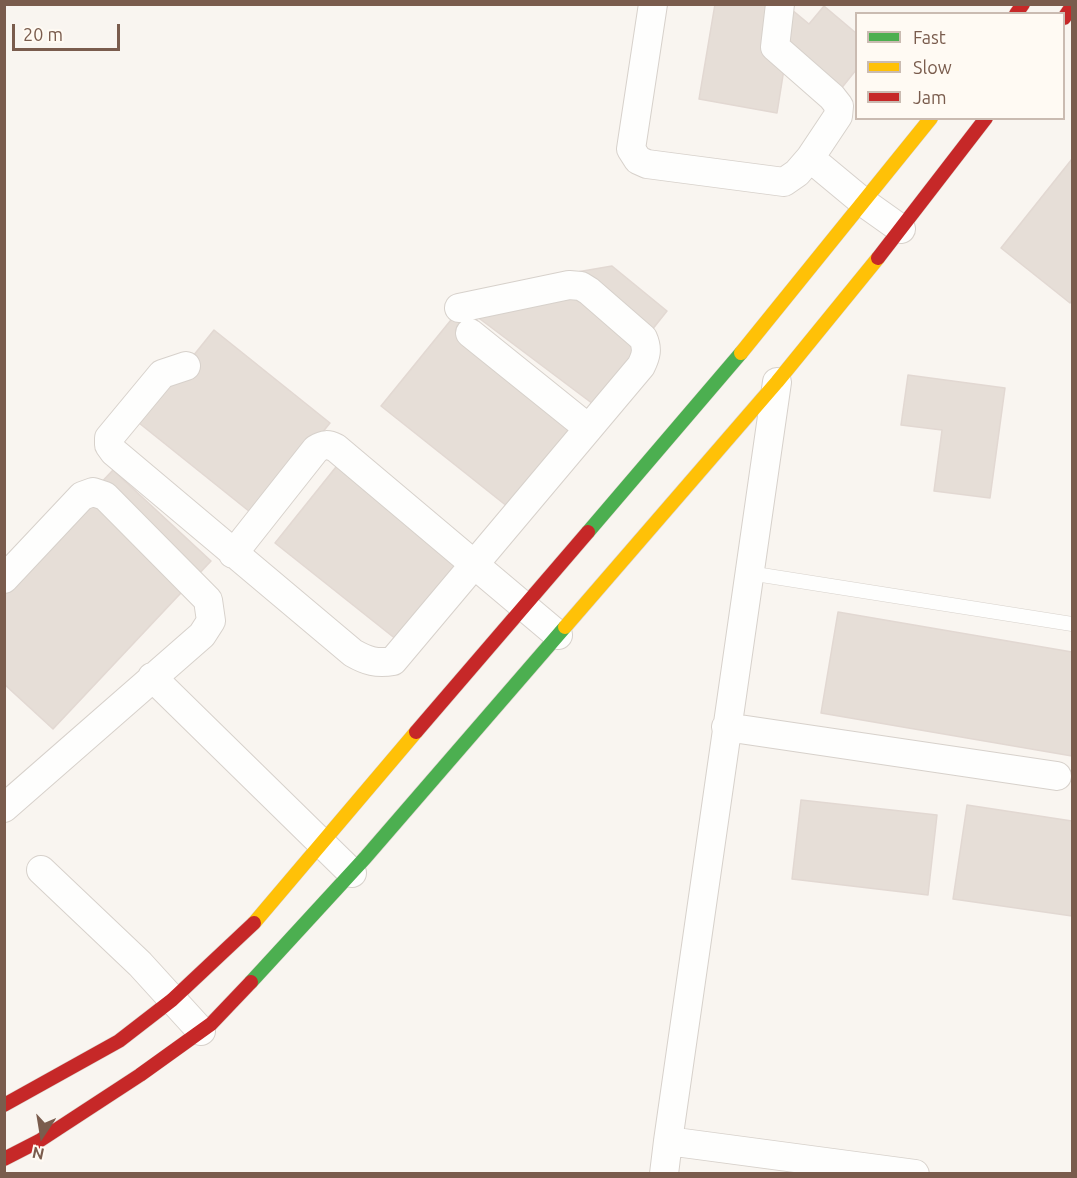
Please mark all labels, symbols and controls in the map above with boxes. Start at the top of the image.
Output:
scale bar [15,12,123,50]
legend [855,12,1065,120]
text: 20 m [23,24,63,44]
text: Fast [913,27,946,47]
text: Slow [913,57,952,77]
text: Jam [913,87,947,107]
north arrow [12,1106,72,1166]
text: N [31,1144,46,1164]

